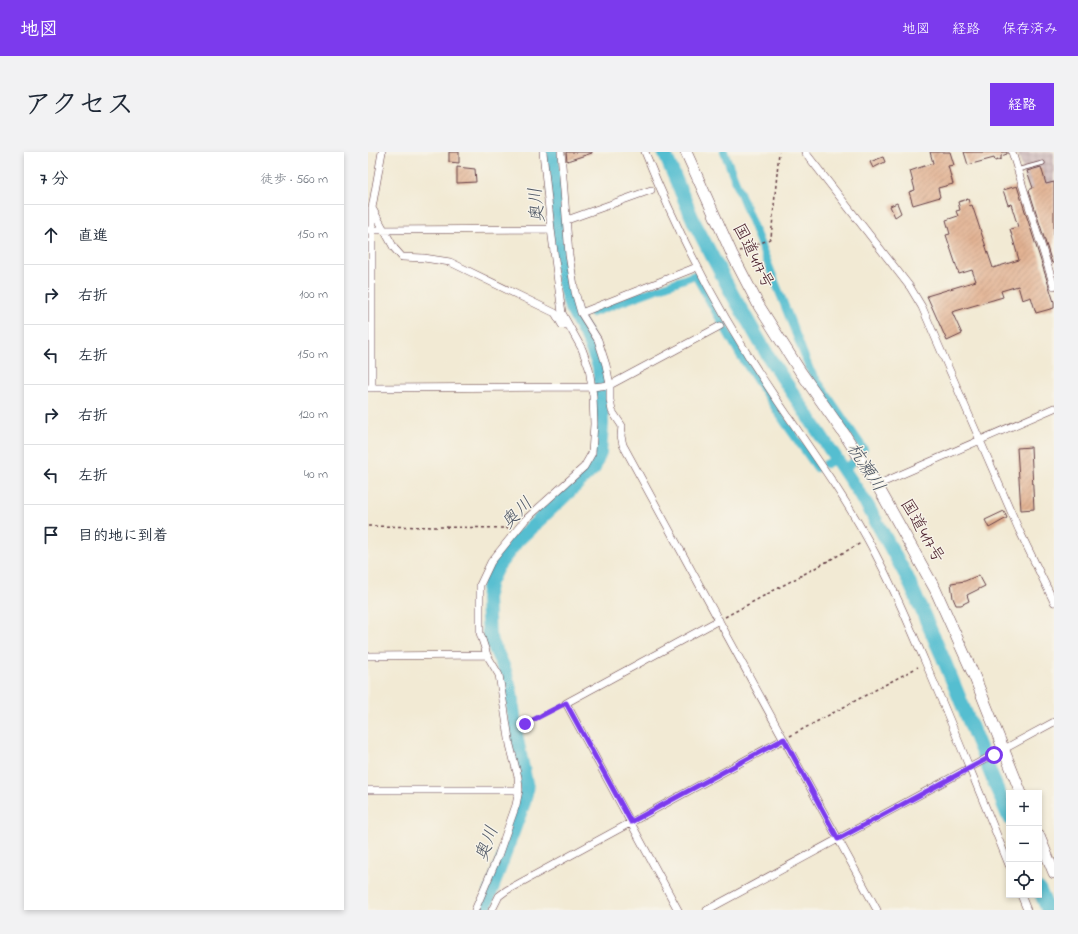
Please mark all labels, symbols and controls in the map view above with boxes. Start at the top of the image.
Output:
text: 地図 [20,17,58,44]
text: 地図 [902,19,930,40]
text: 経路 [952,19,980,40]
text: 保存済み [1002,19,1058,40]
button: 経路 [990,83,1054,126]
text: アクセス [24,86,134,127]
text: 7 分 [40,167,68,192]
text: 徒歩 · 560 m [261,170,328,189]
water label: 奥川 [523,186,553,224]
street label: 国道417号 [726,219,780,293]
icon: ahead [40,224,62,246]
text: 直進 [78,225,108,247]
text: 150 m [297,225,328,244]
icon: right [40,284,62,306]
text: 右折 [78,285,108,307]
text: 100 m [299,285,328,304]
icon: left [40,344,62,366]
text: 左折 [78,345,108,367]
text: 150 m [297,345,328,364]
icon: right [40,404,62,426]
text: 右折 [78,405,108,427]
text: 120 m [298,405,328,424]
water label: 杭瀬川 [839,438,891,498]
icon: left [40,464,62,486]
text: 左折 [78,465,108,487]
text: 40 m [304,465,328,484]
water label: 奥川 [496,492,540,536]
street label: 国道417号 [894,494,950,568]
icon: arrive [40,524,62,546]
text: 目的地に到着 [78,525,168,547]
route end [516,715,534,733]
route start [985,746,1003,764]
map controls [1006,790,1042,898]
button: + [1006,790,1042,826]
water label: 奥川 [470,823,506,865]
button: − [1006,826,1042,862]
button: locate [1006,862,1042,898]

